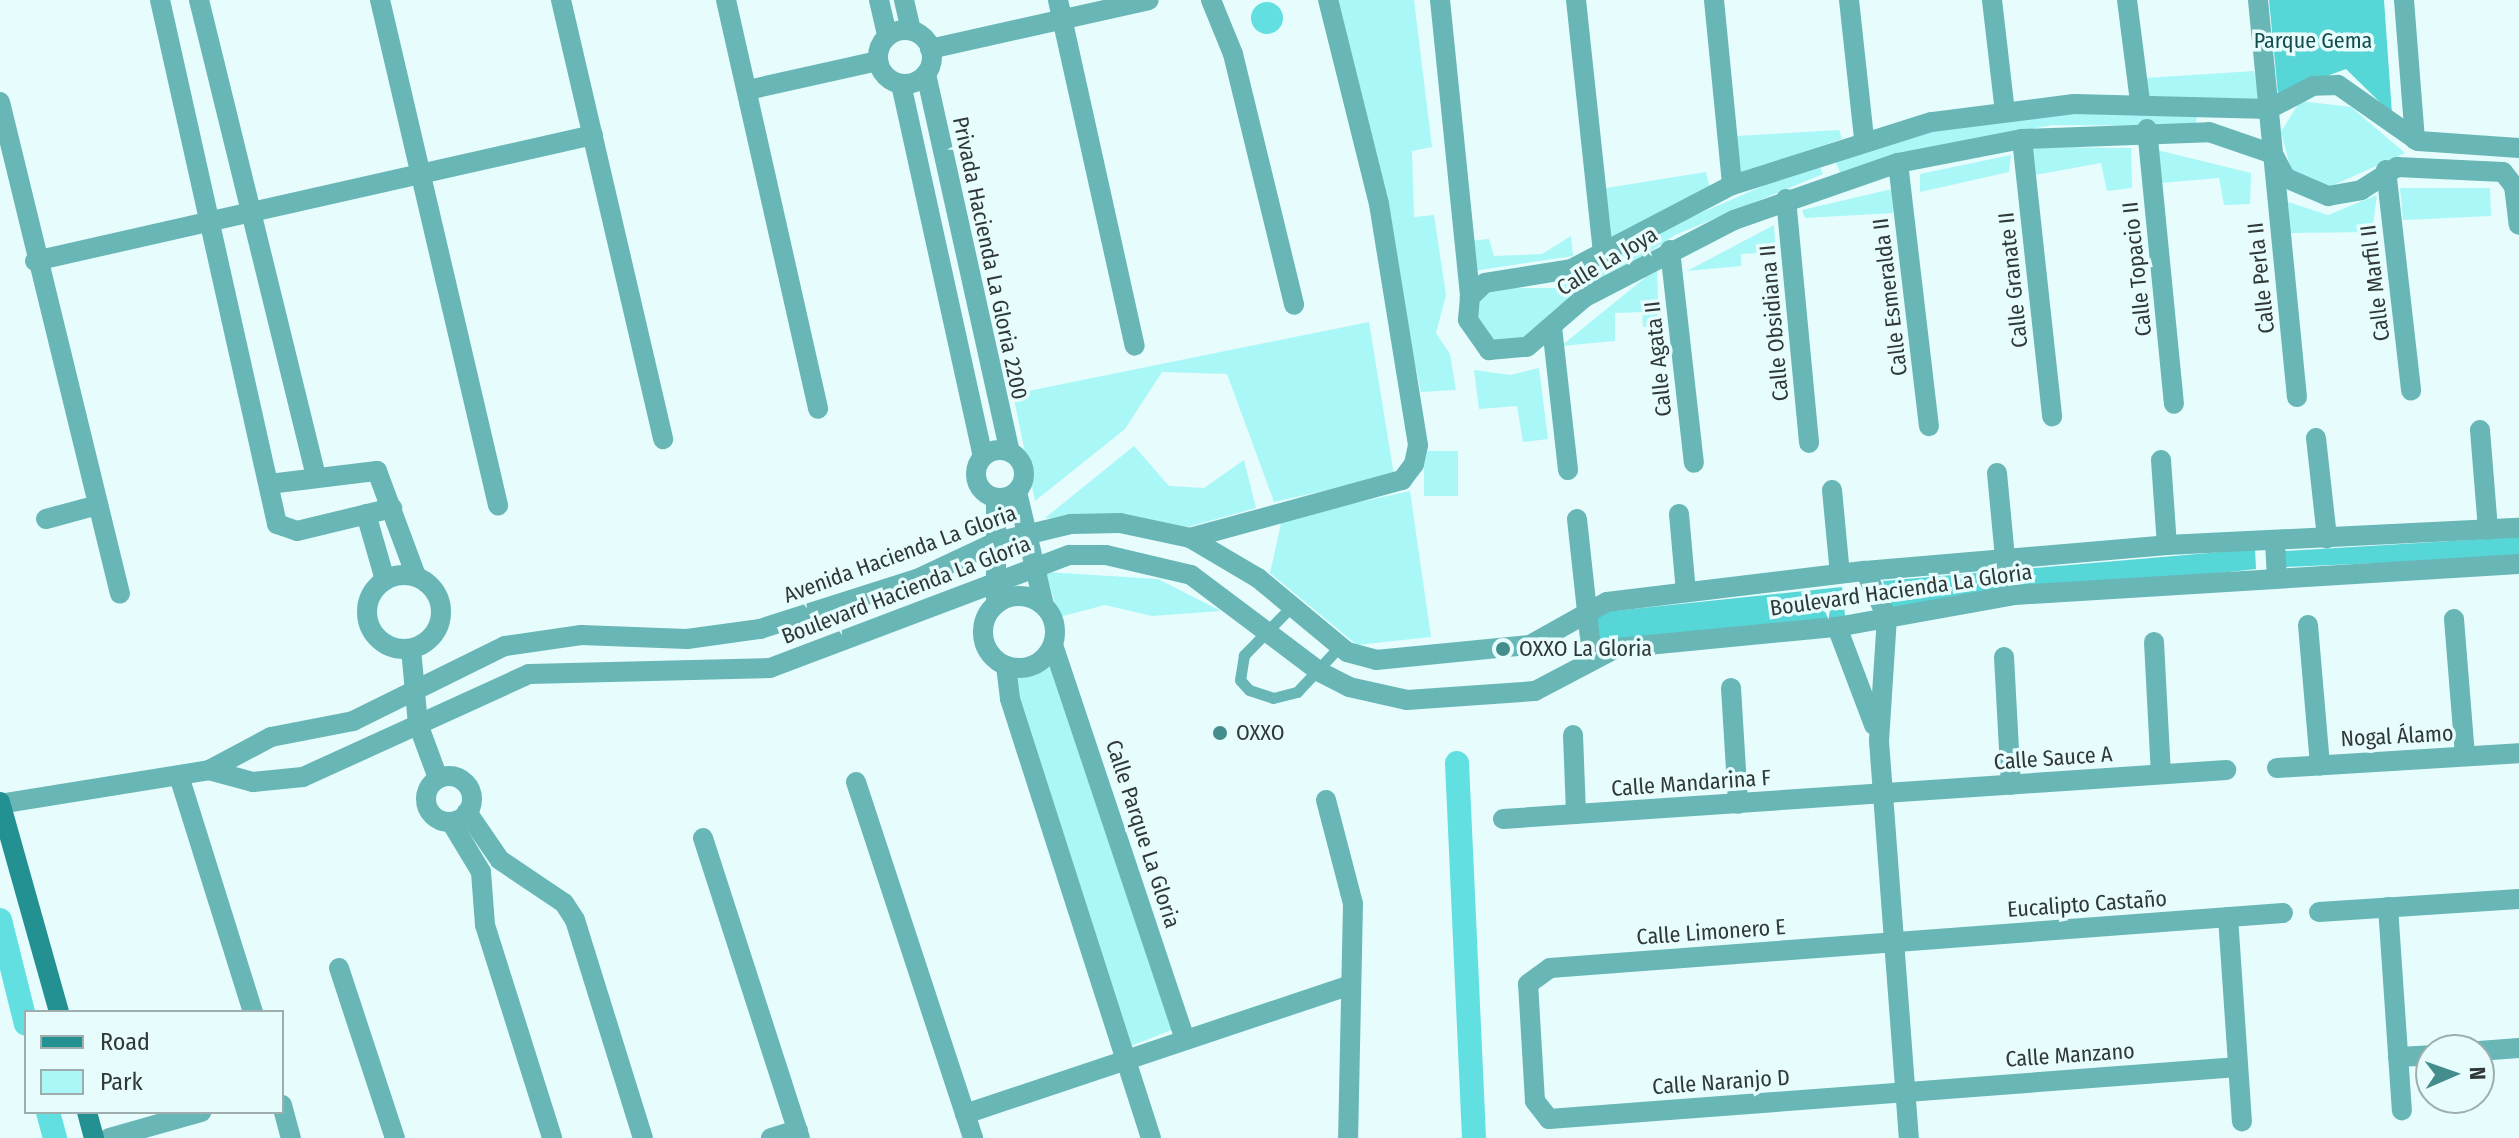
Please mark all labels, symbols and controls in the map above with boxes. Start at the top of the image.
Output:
park label: Parque Gema [2254,28,2372,54]
street label: Privada Hacienda La Gloria 2200 [947,114,1033,402]
street label: Calle Topacio II [2117,200,2157,338]
street label: Calle Granate II [1993,211,2033,349]
street label: Calle Esmeralda II [1867,216,1913,378]
street label: Calle La Joya [1552,221,1662,301]
street label: Calle Perla II [2242,221,2280,335]
street label: Calle Marfil II [2355,223,2395,343]
street label: Calle Obsidiana II [1754,244,1794,402]
street label: Calle Agata II [1639,300,1677,418]
street label: Avenida Hacienda La Gloria [780,500,1020,608]
street label: Boulevard Hacienda La Gloria [778,530,1034,650]
street label: Boulevard Hacienda La Gloria [1768,559,2034,621]
place label: OXXO La Gloria [1519,636,1652,662]
marker: OXXO La Gloria [1494,640,1512,658]
place label: OXXO [1236,720,1284,746]
street label: Nogal Álamo [2340,720,2454,752]
marker: OXXO [1211,724,1229,742]
street label: Calle Parque La Gloria [1100,737,1186,931]
street label: Calle Sauce A [1993,741,2113,775]
street label: Calle Mandarina F [1610,764,1772,802]
street label: Eucalipto Castaño [2006,885,2168,923]
street label: Calle Limonero E [1636,914,1786,950]
legend [24,1010,284,1114]
text: Road [100,1028,150,1056]
north arrow [2415,1034,2495,1114]
street label: Calle Manzano [2005,1037,2135,1073]
street label: Calle Naranjo D [1651,1064,1791,1100]
text: N [2464,1066,2491,1080]
text: Park [100,1068,143,1096]

